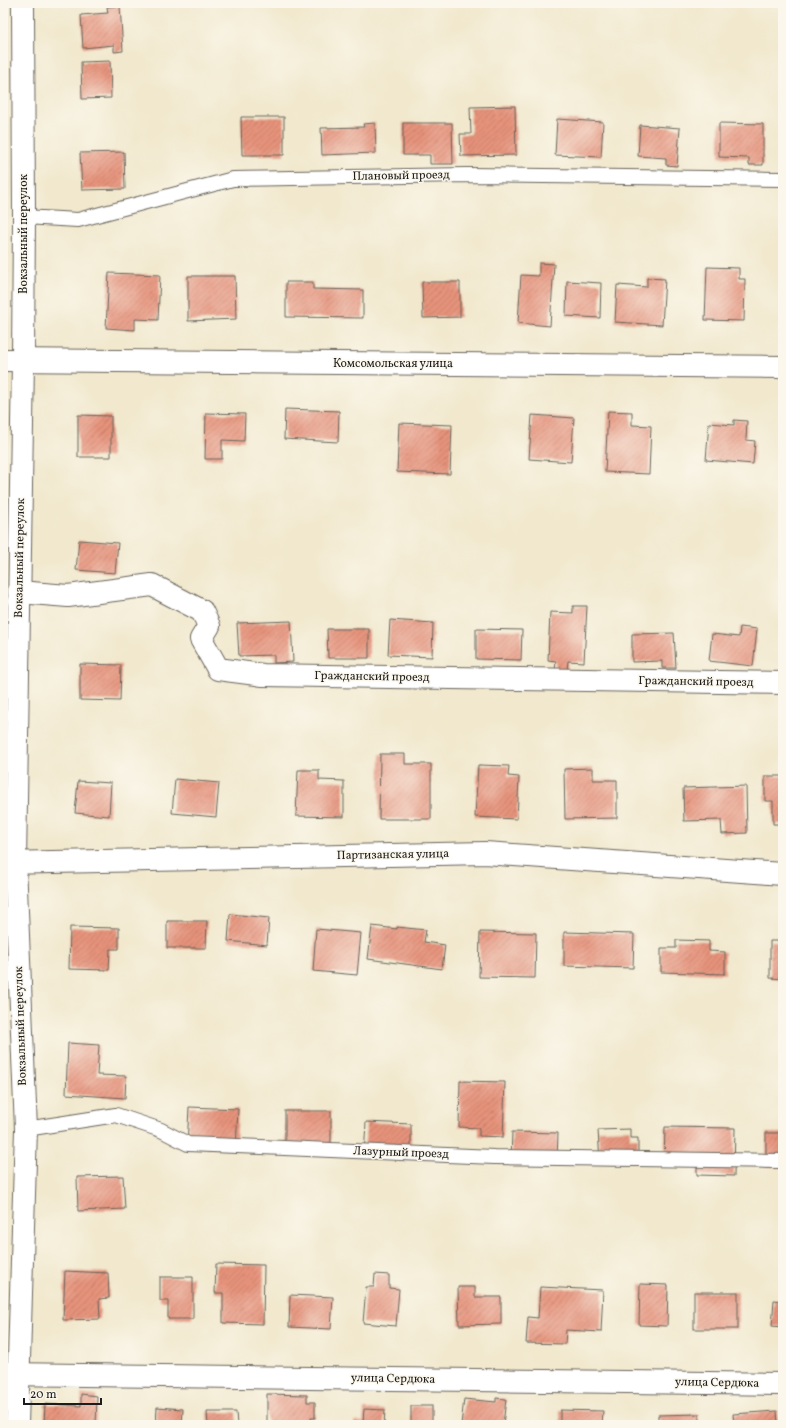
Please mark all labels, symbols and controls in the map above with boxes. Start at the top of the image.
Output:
street label: Плановый проезд [352,167,450,185]
street label: Вокзальный переулок [16,173,32,294]
street label: Комсомольская улица [333,356,453,372]
street label: Вокзальный переулок [11,497,29,618]
street label: Гражданский проезд [314,668,430,686]
street label: Гражданский проезд [638,673,754,691]
street label: Партизанская улица [337,846,449,864]
street label: Вокзальный переулок [11,965,31,1086]
street label: Лазурный проезд [353,1143,449,1163]
street label: улица Сердюка [351,1370,435,1388]
street label: улица Сердюка [675,1374,759,1392]
scale bar [24,1380,101,1406]
text: 20 m [30,1387,57,1403]

